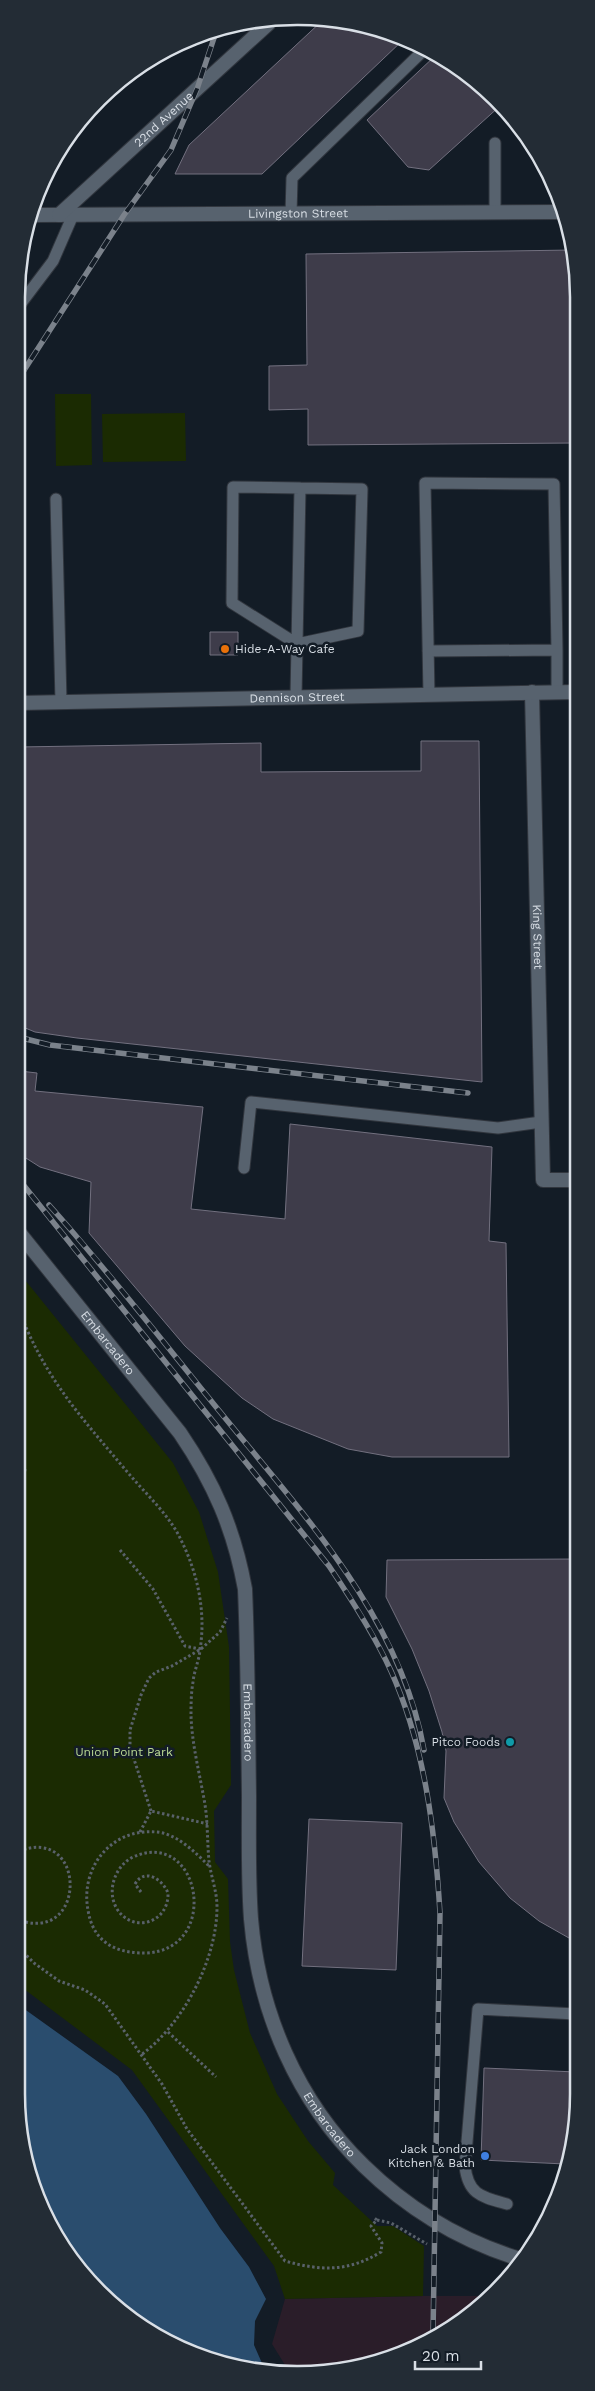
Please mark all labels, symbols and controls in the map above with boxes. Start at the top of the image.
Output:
street label: 22nd Avenue [131,89,196,150]
street label: Livingston Street [248,206,348,221]
place label: Hide-A-Way Cafe [235,642,335,656]
marker: Hide-A-Way Cafe [219,643,231,655]
street label: Dennison Street [249,690,345,705]
street label: King Street [530,904,545,970]
street label: Embarcadero [78,1308,138,1378]
street label: Embarcadero [241,1683,256,1761]
place label: Pitco Foods [432,1735,500,1749]
marker: Pitco Foods [504,1736,516,1748]
park label: Union Point Park [75,1745,173,1759]
street label: Embarcadero [300,2089,358,2160]
place label: Jack London Kitchen & Bath [388,2142,475,2170]
marker: Jack London Kitchen & Bath [479,2150,491,2162]
scale bar [415,2338,481,2370]
text: 20 m [422,2347,460,2365]

